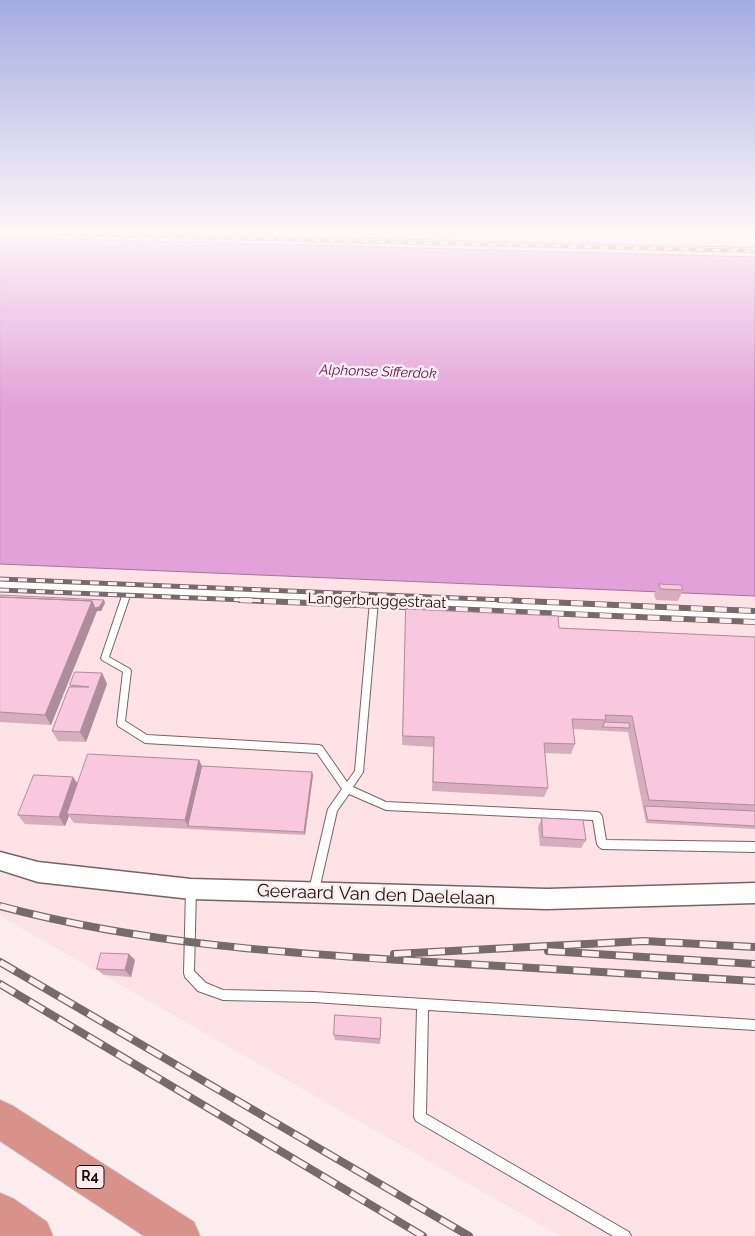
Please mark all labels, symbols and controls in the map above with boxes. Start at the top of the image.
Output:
water label: Alphonse Sifferdok [319,362,437,382]
street label: Langerbruggestraat [307,590,447,612]
street label: Geeraard Van den Daelelaan [256,880,496,910]
road number: R4 [76,1166,104,1188]

